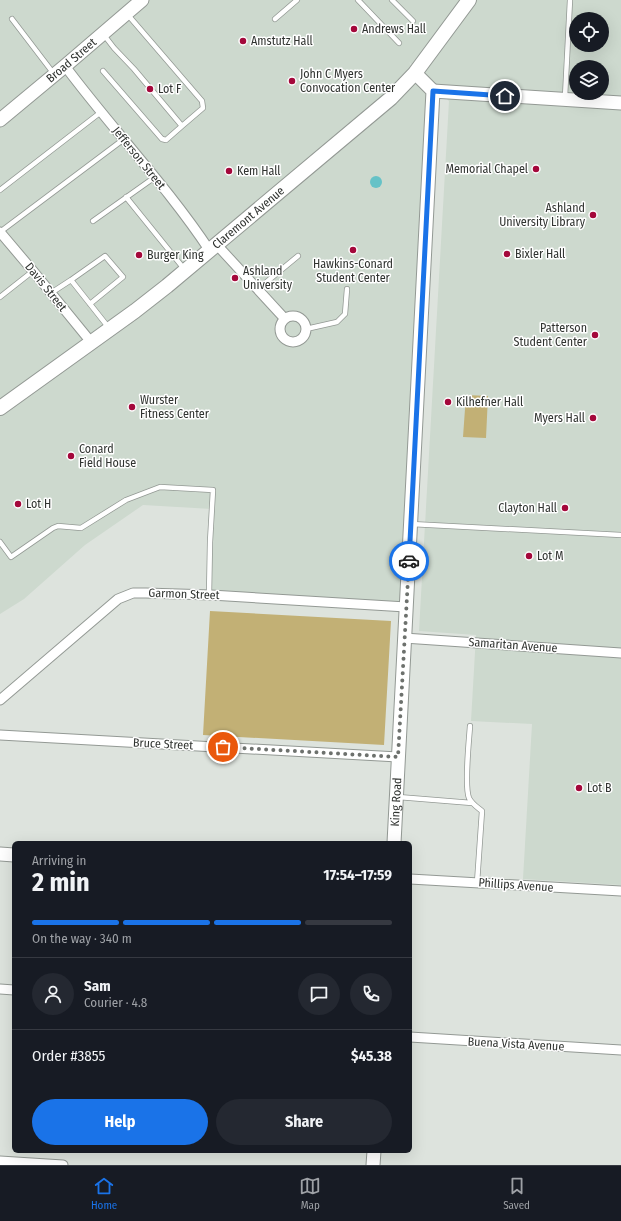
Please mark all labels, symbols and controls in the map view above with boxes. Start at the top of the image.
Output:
map controls [569,12,609,100]
button: locate [569,12,609,52]
place label: Andrews Hall [362,22,426,36]
marker: Andrews Hall [349,24,359,34]
place label: Amstutz Hall [251,34,313,48]
street label: Broad Street [43,35,99,86]
marker: Amstutz Hall [238,36,248,46]
button: layers [569,60,609,100]
place label: John C Myers Convocation Center [300,67,396,95]
marker: John C Myers Convocation Center [287,76,297,86]
pin [488,79,522,113]
place label: Lot F [158,82,182,96]
marker: Lot F [145,84,155,94]
icon: home [494,85,516,107]
street label: Jefferson Street [109,124,169,192]
place label: Memorial Chapel [445,162,528,176]
place label: Kem Hall [237,164,281,178]
marker: Memorial Chapel [531,164,541,174]
marker: Kem Hall [224,166,234,176]
street label: Claremont Avenue [210,184,287,252]
place label: Ashland University Library [499,201,586,229]
marker: Ashland University Library [588,210,598,220]
marker: Hawkins-Conard Student Center [348,245,358,255]
place label: Bixler Hall [515,247,565,261]
place label: Burger King [147,248,204,262]
marker: Bixler Hall [502,249,512,259]
marker: Burger King [134,250,144,260]
place label: Hawkins-Conard Student Center [313,257,393,285]
street label: Davis Street [22,260,70,314]
place label: Ashland University [243,264,293,292]
marker: Ashland University [230,273,240,283]
place label: Patterson Student Center [513,321,588,349]
marker: Patterson Student Center [590,330,600,340]
place label: Wurster Fitness Center [140,393,210,421]
place label: Kilhefner Hall [456,395,523,409]
marker: Kilhefner Hall [443,397,453,407]
marker: Wurster Fitness Center [127,402,137,412]
place label: Myers Hall [534,411,585,425]
marker: Myers Hall [588,413,598,423]
place label: Conard Field House [79,442,136,470]
marker: Conard Field House [66,451,76,461]
place label: Lot H [26,497,51,511]
marker: Lot H [13,499,23,509]
place label: Clayton Hall [498,501,557,515]
marker: Clayton Hall [560,503,570,513]
courier [389,541,429,581]
place label: Lot M [537,549,564,563]
icon: car [398,550,420,572]
marker: Lot M [524,551,534,561]
street label: Garmon Street [148,586,220,602]
street label: Samaritan Avenue [468,635,558,655]
pin [206,730,240,764]
street label: Bruce Street [133,735,193,753]
icon: bag [212,736,234,758]
street label: King Road [388,777,404,827]
place label: Lot B [587,781,612,795]
marker: Lot B [574,783,584,793]
text: Arriving in [32,853,86,868]
text: 17:54–17:59 [323,866,392,884]
text: 2 min [32,867,90,898]
street label: Phillips Avenue [478,875,554,895]
text: On the way · 340 m [32,931,132,946]
button: person [32,973,74,1015]
button: chat [298,973,340,1015]
button: phone [350,973,392,1015]
text: Sam [84,977,111,995]
text: Courier · 4.8 [84,995,147,1010]
street label: Buena Vista Avenue [467,1034,565,1054]
text: Order #3855 [32,1047,105,1065]
text: $45.38 [351,1047,392,1065]
button: Help [32,1099,208,1145]
button: Share [216,1099,392,1145]
tab: Home [91,1175,117,1212]
tab: Map [299,1175,321,1212]
tab: Saved [503,1175,530,1212]

